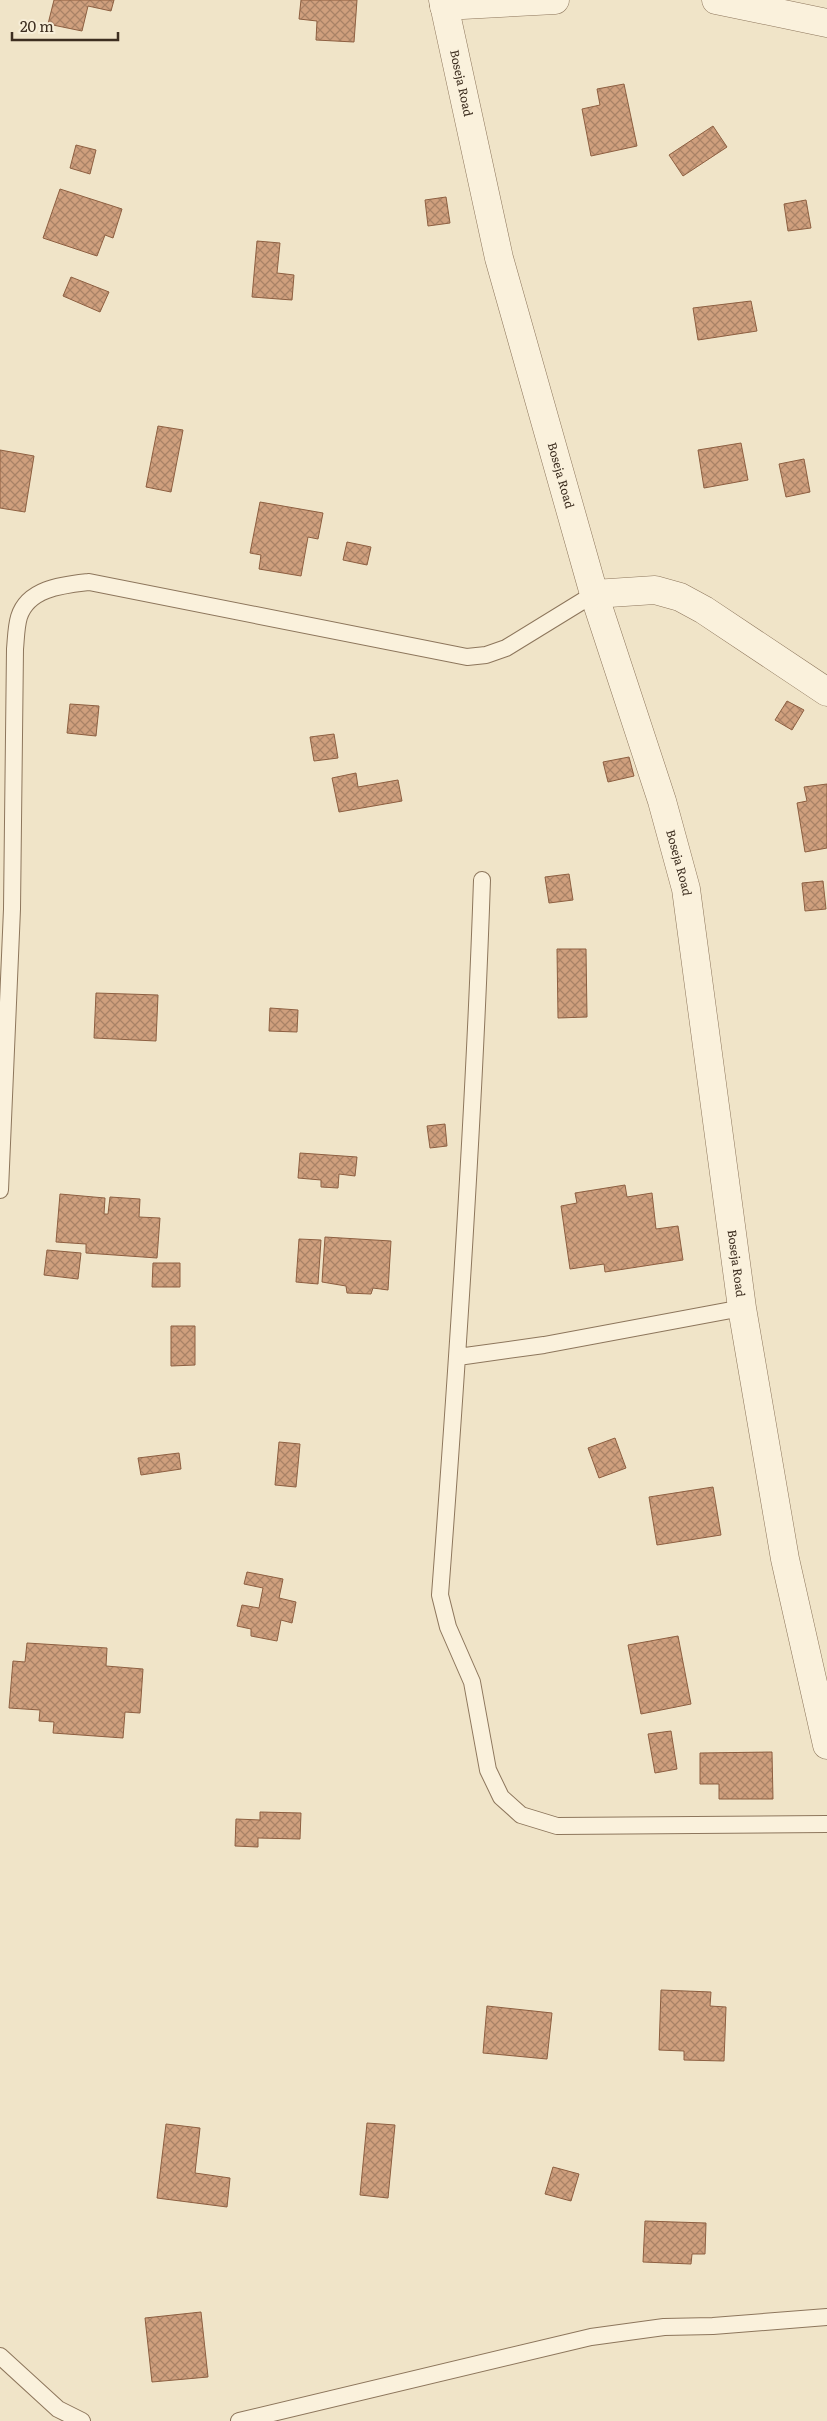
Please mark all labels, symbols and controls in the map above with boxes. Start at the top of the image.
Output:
scale bar [12,10,119,42]
text: 20 m [20,14,54,37]
street label: Boseja Road [446,48,478,119]
street label: Boseja Road [544,440,580,511]
street label: Boseja Road [662,827,697,897]
street label: Boseja Road [724,1228,751,1299]

